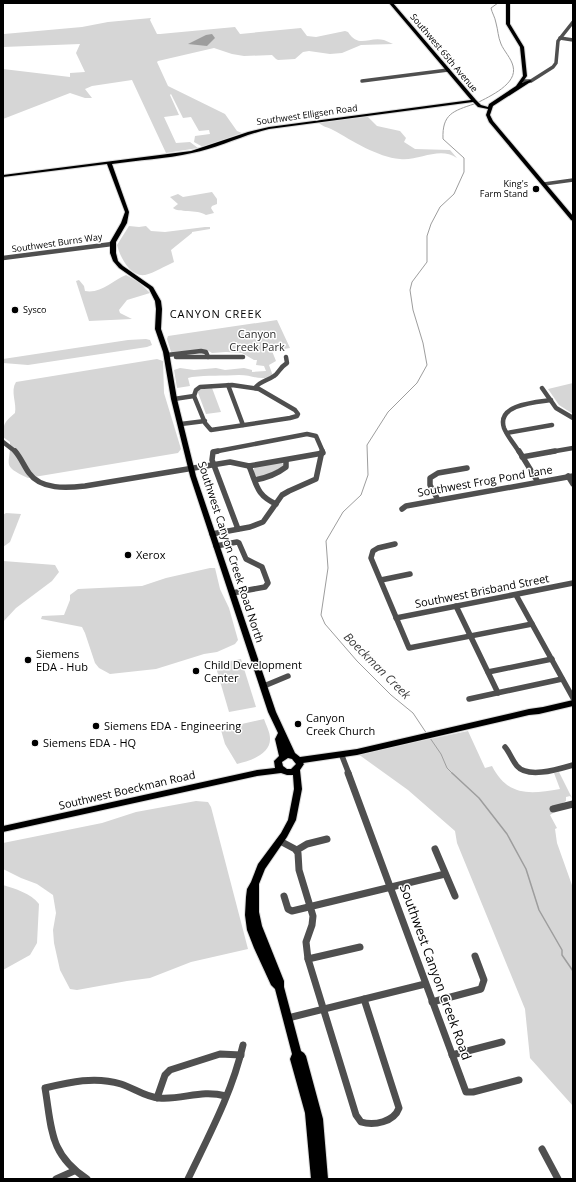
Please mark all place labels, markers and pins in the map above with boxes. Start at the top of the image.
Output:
place label: King's Farm Stand [480,177,528,200]
marker: King's Farm Stand [531,184,541,194]
place label: Sysco [23,303,46,316]
marker: Sysco [10,305,20,315]
place label: Xerox [136,547,166,562]
marker: Xerox [123,550,133,560]
place label: Siemens EDA - Hub [36,646,88,674]
marker: Siemens EDA - Hub [23,655,33,665]
place label: Child Development Center [204,657,302,685]
marker: Child Development Center [191,666,201,676]
place label: Canyon Creek Church [306,710,375,738]
place label: Siemens EDA - Engineering [104,718,241,733]
marker: Canyon Creek Church [293,719,303,729]
marker: Siemens EDA - Engineering [91,721,101,731]
place label: Siemens EDA - HQ [43,735,136,750]
marker: Siemens EDA - HQ [30,738,40,748]

